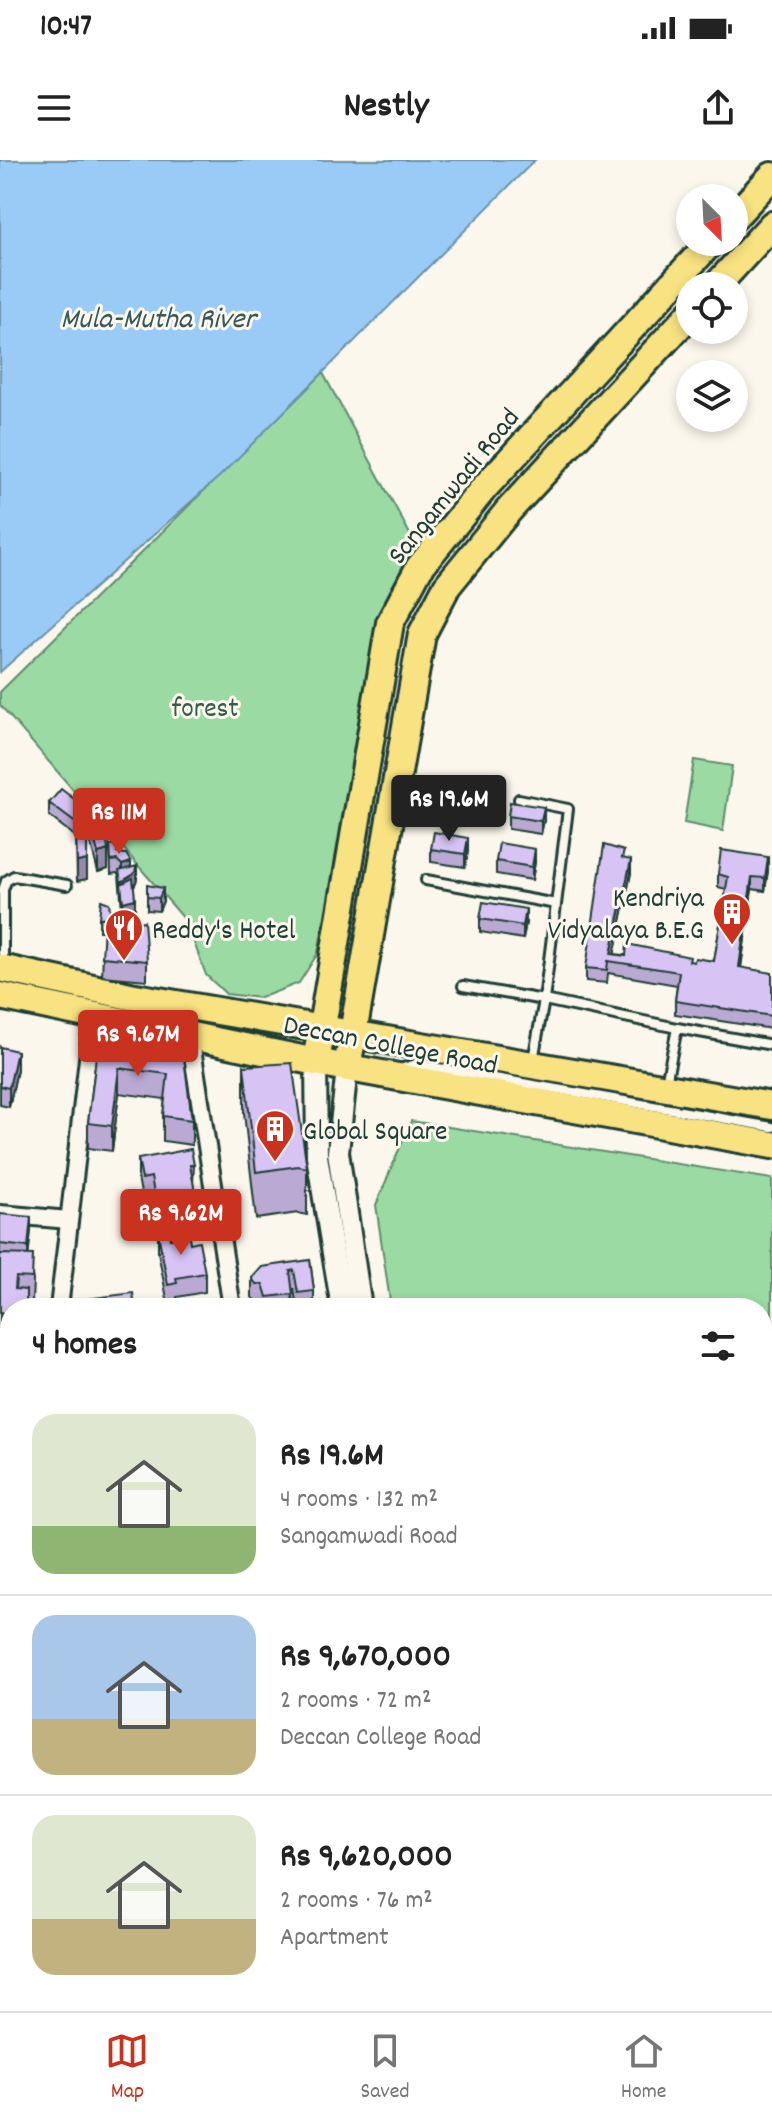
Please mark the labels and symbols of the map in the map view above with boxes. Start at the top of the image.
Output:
north arrow [676,184,748,256]
water label: Mula-Mutha River [60,300,258,343]
street label: Sangamwadi Road [380,401,532,575]
park label: forest [171,691,239,731]
pin: Rs 19.6M [366,775,532,843]
pin: Rs 11M [54,788,184,856]
place label: Kendriya Vidyalaya B.E.G [548,881,705,953]
building icon: Kendriya Vidyalaya B.E.G [711,891,753,946]
restaurant icon: Reddy's Hotel [103,907,145,962]
place label: Reddy's Hotel [152,913,296,953]
street label: Deccan College Road [280,1008,500,1088]
pin: Rs 9.67M [55,1010,221,1078]
building icon: Global Square [254,1108,296,1163]
place label: Global Square [303,1114,447,1154]
pin: Rs 9.62M [98,1189,264,1257]

